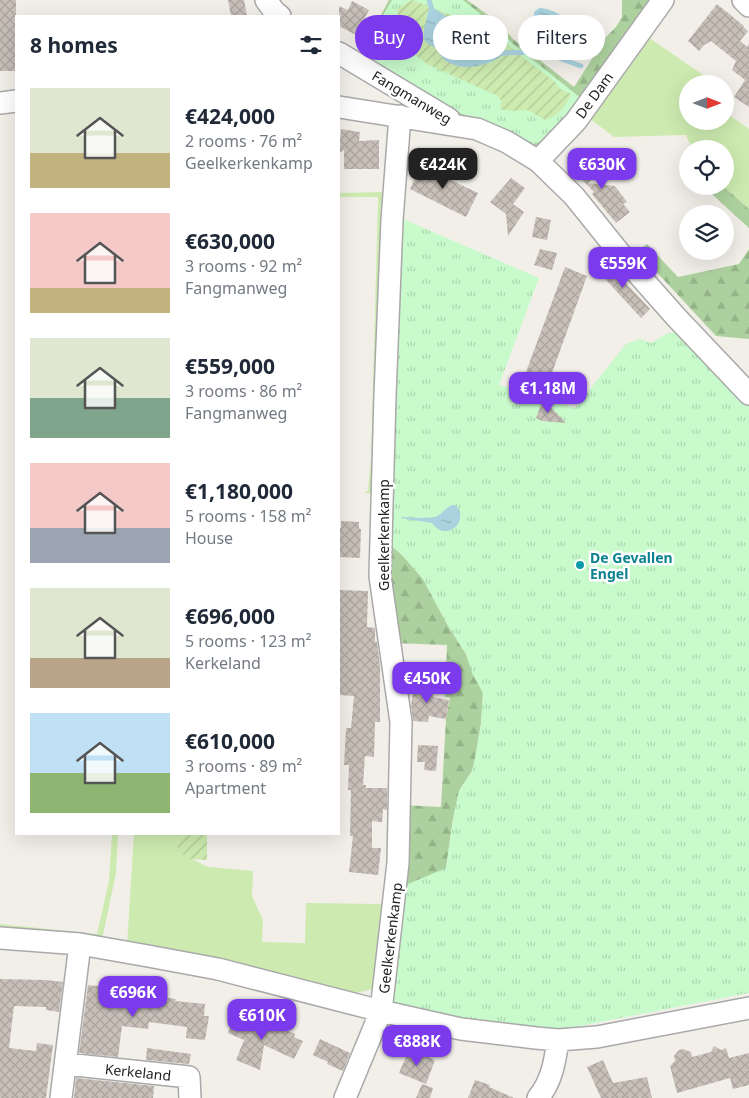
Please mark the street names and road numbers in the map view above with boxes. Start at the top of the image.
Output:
street label: Fangmanweg [369,66,455,128]
street label: De Dam [571,68,617,122]
street label: Geelkerkenkamp [374,479,393,591]
street label: Geelkerkenkamp [374,881,406,995]
street label: Kerkeland [104,1059,172,1085]

